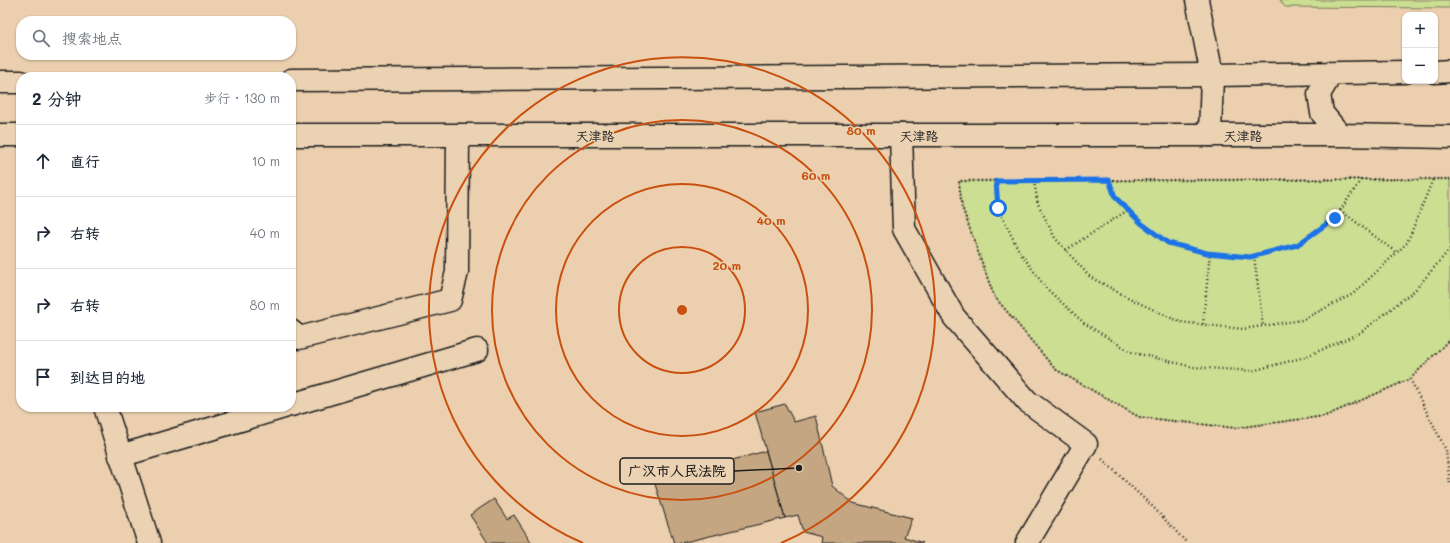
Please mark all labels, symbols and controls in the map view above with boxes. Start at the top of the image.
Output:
map controls [1402,12,1438,84]
button: + [1402,12,1438,48]
search box [16,16,296,60]
icon: search [30,27,52,49]
text: 搜索地点 [62,28,122,48]
button: − [1402,48,1438,84]
text: 2 分钟 [32,87,82,109]
text: 步行 · 130 m [204,89,280,106]
text: 80 m [846,122,876,138]
street label: 天津路 [575,127,615,144]
street label: 天津路 [899,127,939,144]
street label: 天津路 [1223,127,1263,144]
icon: ahead [32,150,54,172]
text: 直行 [70,151,100,171]
text: 10 m [252,152,280,169]
text: 60 m [802,167,830,183]
route start [989,199,1007,217]
route end [1326,209,1344,227]
text: 40 m [756,212,786,228]
icon: right [32,222,54,244]
text: 右转 [70,223,100,243]
text: 40 m [250,224,280,241]
text: 20 m [713,257,741,273]
icon: right [32,294,54,316]
text: 右转 [70,295,100,315]
text: 80 m [250,296,280,313]
centre of rings [675,303,689,317]
icon: arrive [32,366,54,388]
text: 到达目的地 [70,367,145,387]
callout: 广汉市人民法院 [620,458,734,484]
text: 广汉市人民法院 [628,461,726,480]

